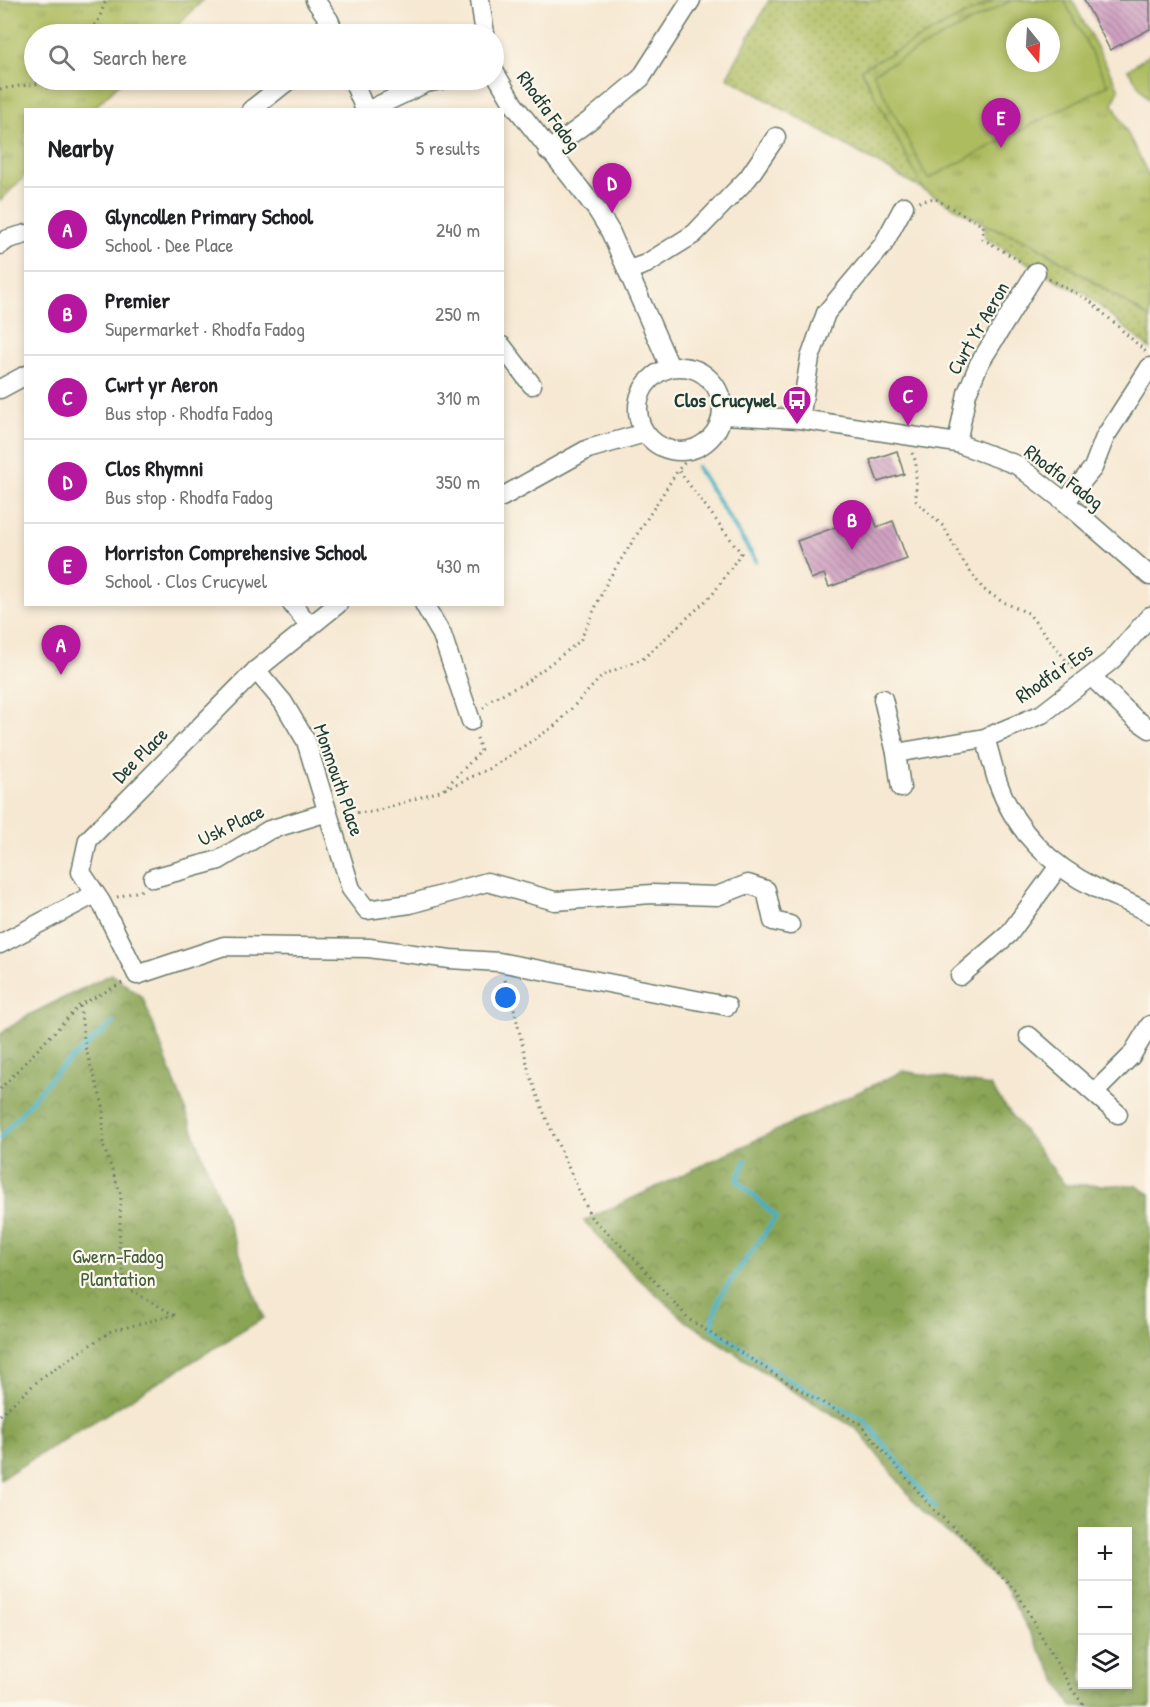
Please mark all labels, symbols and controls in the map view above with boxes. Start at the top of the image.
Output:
north arrow [1006,18,1060,72]
search box [24,24,504,90]
icon: search [45,41,78,74]
text: Search here [93,42,187,72]
street label: Rhodfa Fadog [511,65,588,156]
pin: E [982,98,1020,148]
text: Nearby [48,130,114,165]
text: 5 results [416,134,480,161]
pin: D [592,164,632,213]
text: Glyncollen Primary School [105,201,313,231]
text: A [63,216,72,243]
text: 240 m [436,216,480,243]
text: School · Dee Place [105,231,234,258]
street label: Cwrt Yr Aeron [940,276,1015,379]
text: Premier [105,285,170,315]
text: B [62,300,73,327]
text: 250 m [435,300,480,327]
text: Supermarket · Rhodfa Fadog [105,315,305,342]
text: Cwrt yr Aeron [105,369,218,399]
pin: C [888,376,928,426]
text: C [62,384,73,411]
text: 310 m [437,384,480,411]
bus stop icon: Clos Crucywel [781,384,813,426]
place label: Clos Crucywel [674,386,777,414]
text: Bus stop · Rhodfa Fadog [105,399,273,426]
street label: Rhodfa Fadog [1019,438,1110,515]
text: Clos Rhymni [105,453,204,483]
text: D [63,468,72,495]
text: 350 m [435,468,480,495]
text: Bus stop · Rhodfa Fadog [105,483,273,510]
pin: B [832,500,872,550]
text: Morriston Comprehensive School [105,537,367,567]
text: E [63,552,72,579]
text: 430 m [436,552,480,579]
text: School · Clos Crucywel [105,567,267,594]
pin: A [42,626,80,675]
street label: Rhodfa'r Eos [1010,636,1098,709]
street label: Monmouth Place [308,720,371,840]
street label: Dee Place [106,721,173,788]
street label: Usk Place [193,797,268,852]
your location [491,983,520,1012]
park label: Gwern-Fadog Plantation [72,1242,164,1292]
map controls [1078,1527,1132,1689]
button: + [1078,1527,1132,1581]
button: − [1078,1581,1132,1635]
button: layers [1078,1635,1132,1689]

